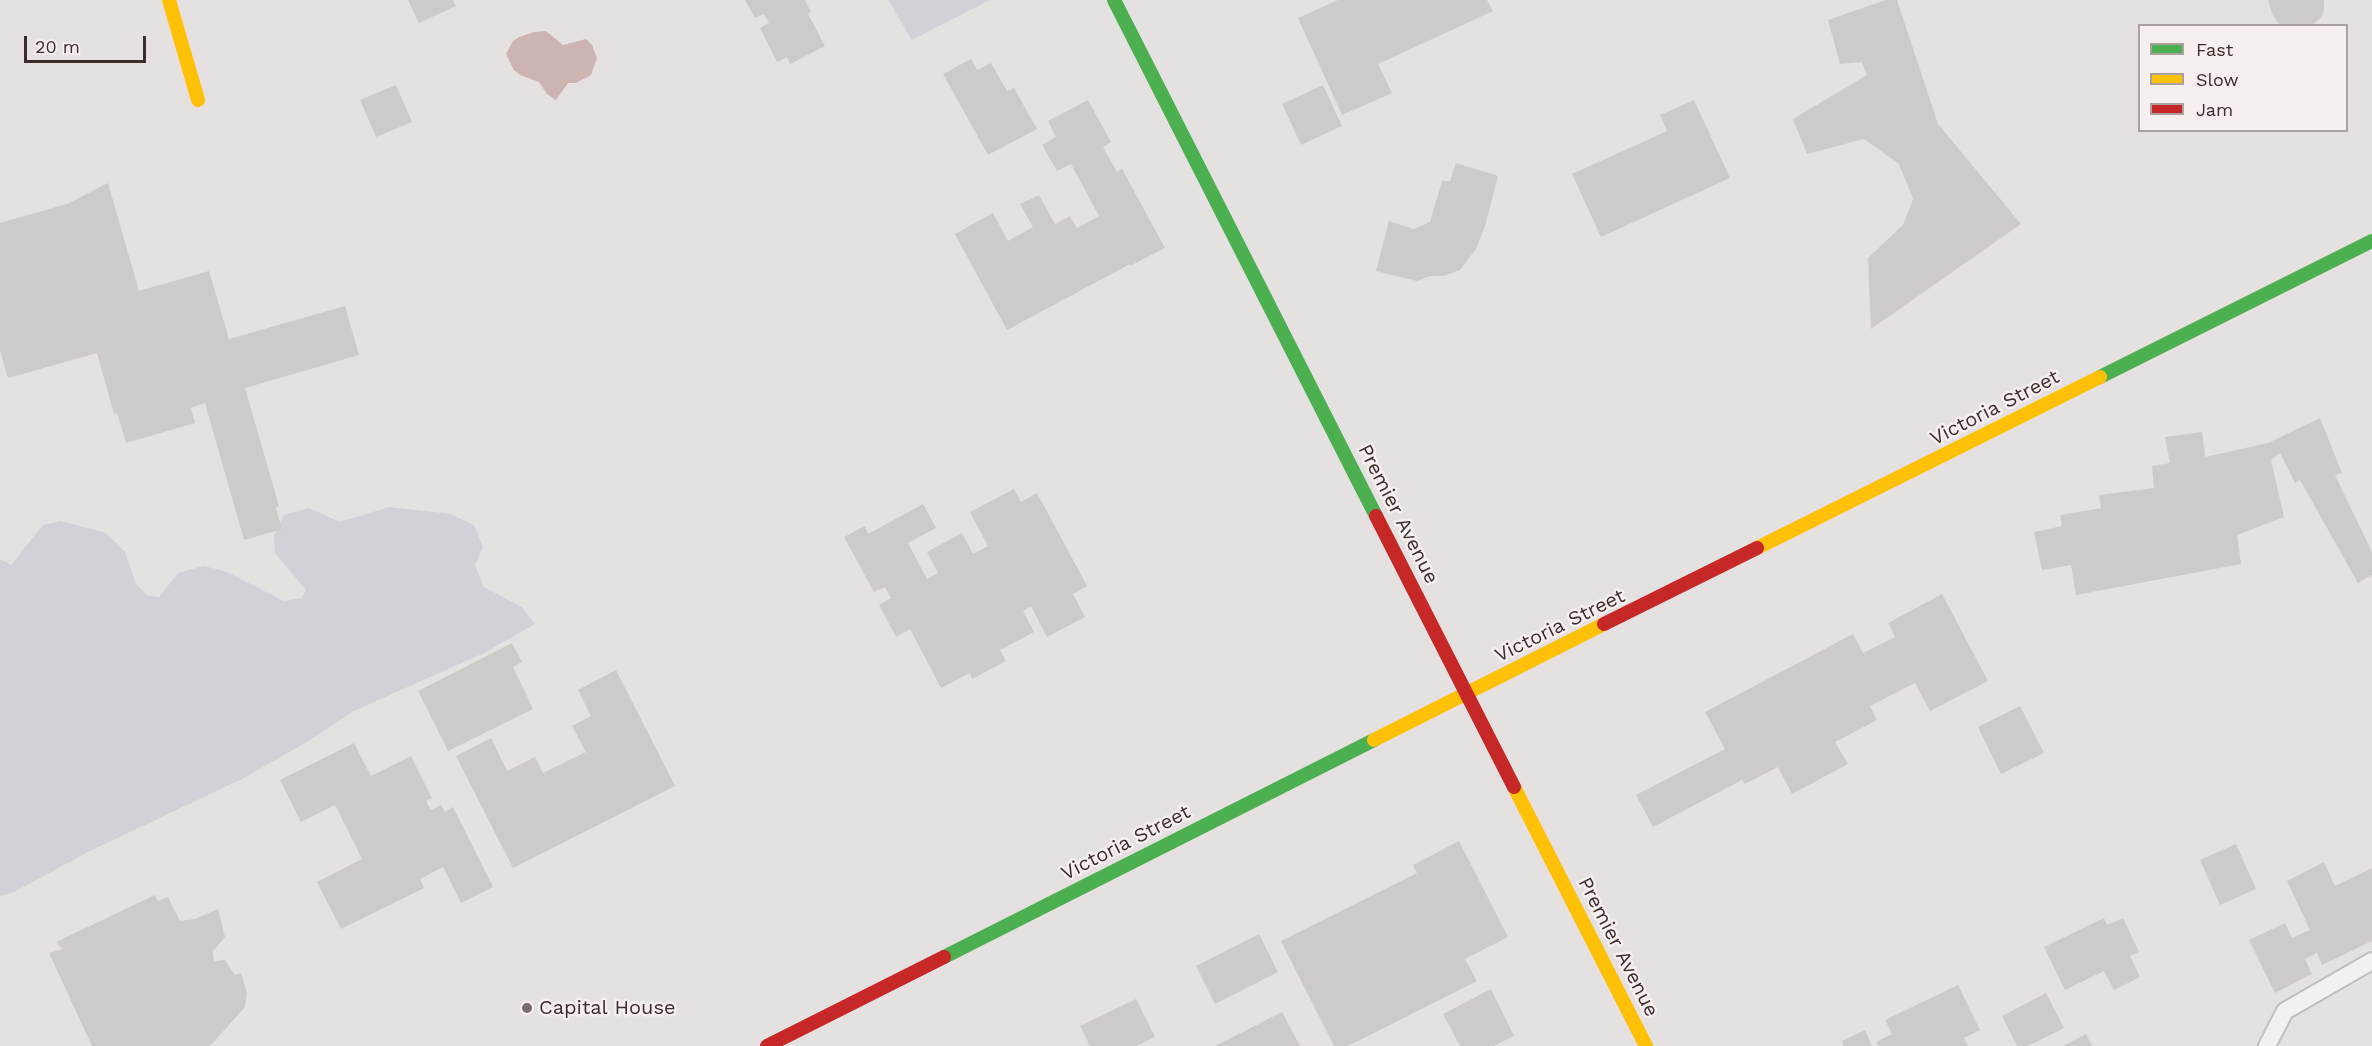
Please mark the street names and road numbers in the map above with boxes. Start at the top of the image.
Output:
street label: Victoria Street [1926,365,2064,451]
street label: Premier Avenue [1353,440,1443,588]
street label: Victoria Street [1491,584,1629,668]
street label: Victoria Street [1057,800,1195,886]
street label: Premier Avenue [1573,873,1663,1021]

